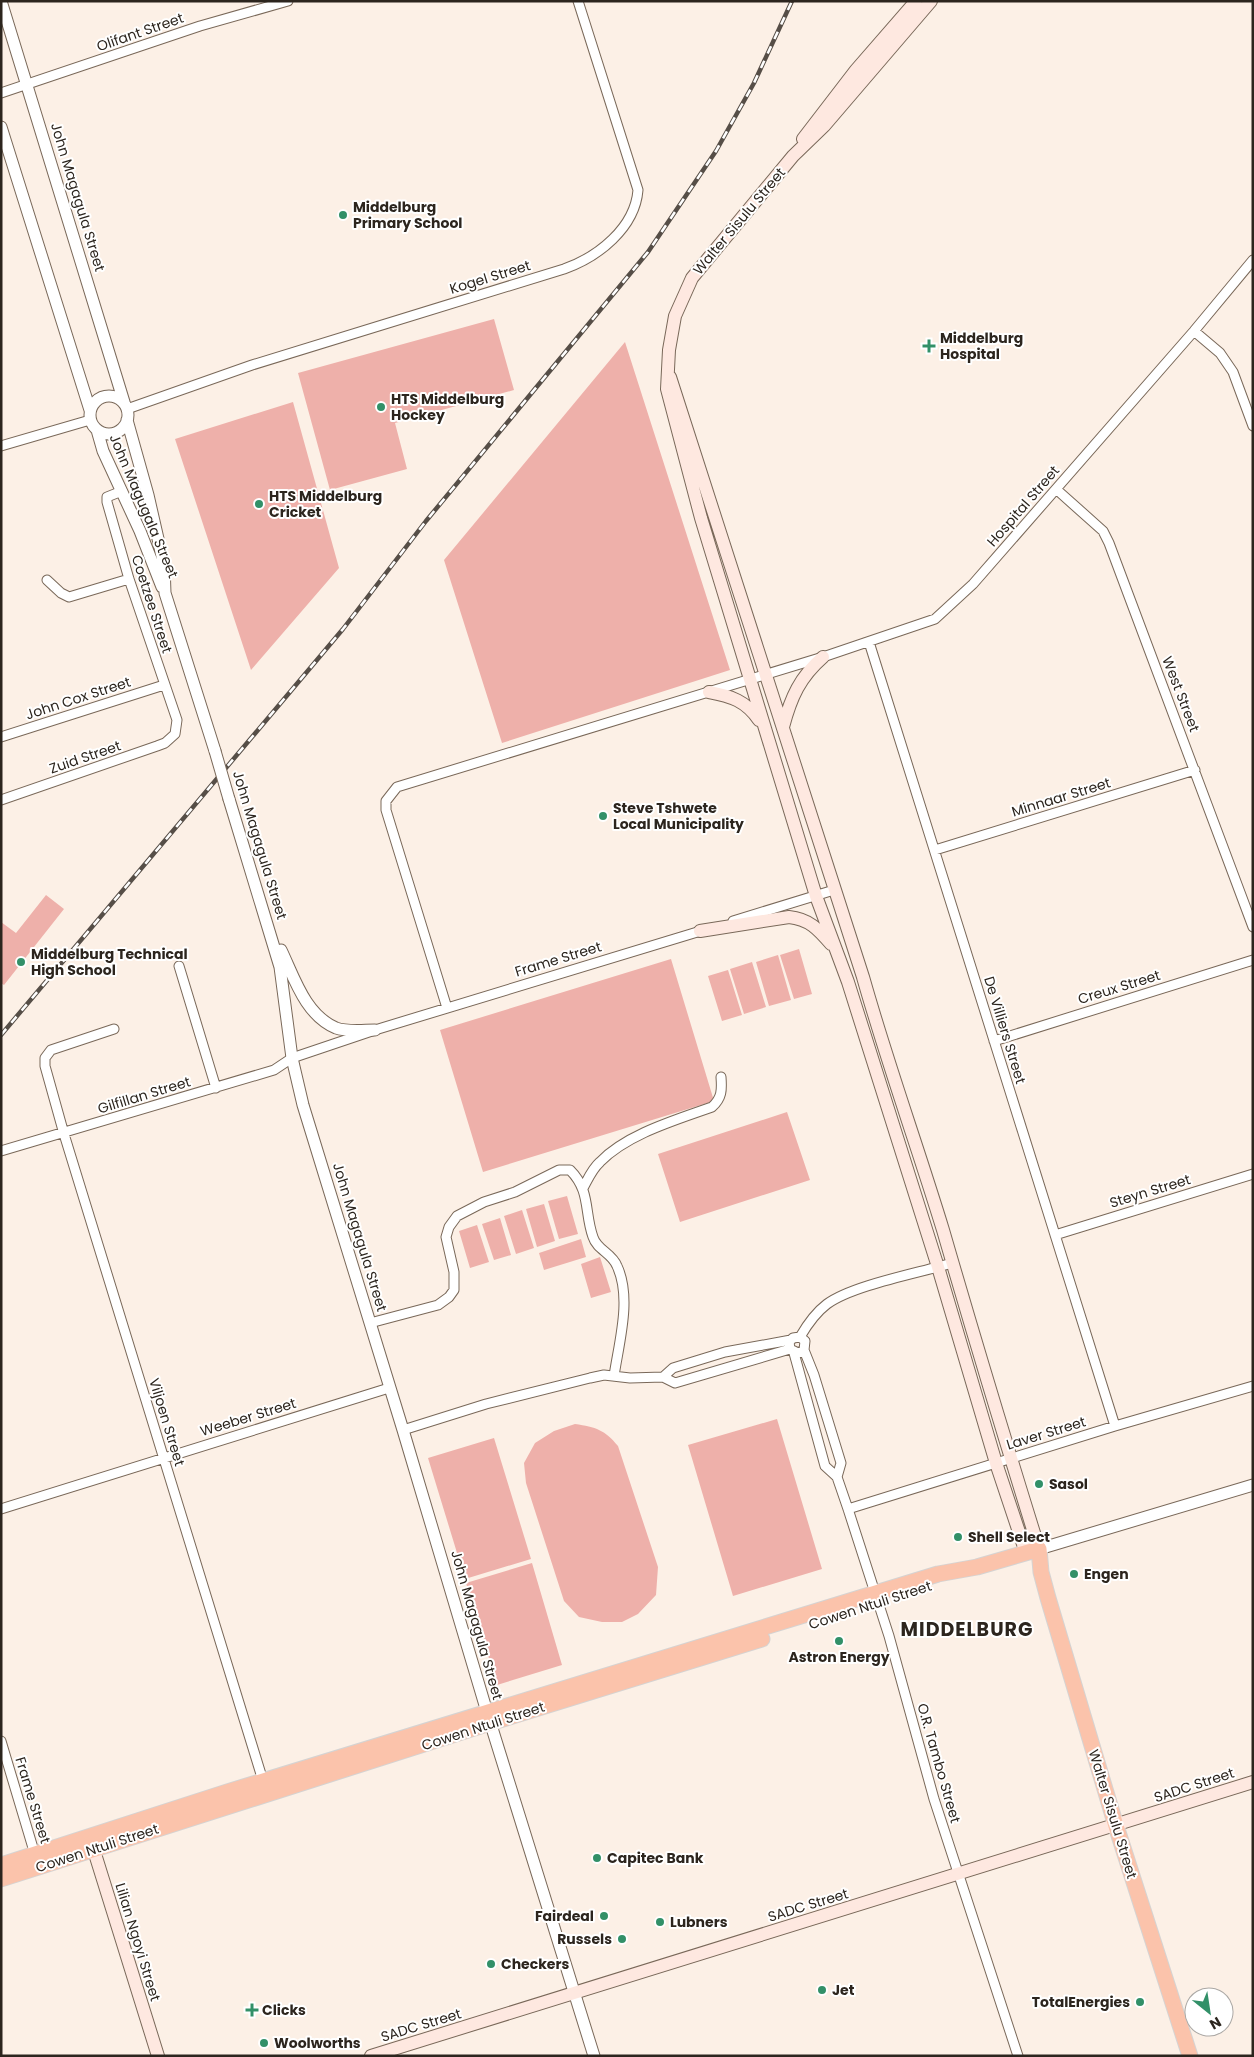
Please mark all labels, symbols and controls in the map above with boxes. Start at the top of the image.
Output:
street label: Olifant Street [94,8,186,56]
street label: John Magagula Street [46,120,110,274]
street label: Walter Sisulu Street [688,163,790,279]
place label: Middelburg Primary School [353,197,462,233]
marker: Middelburg Primary School [337,209,349,221]
street label: Kogel Street [447,255,533,299]
place label: Middelburg Hospital [940,328,1023,364]
marker: Middelburg Hospital [922,339,936,353]
place label: HTS Middelburg Hockey [391,389,504,425]
marker: HTS Middelburg Hockey [375,401,387,413]
street label: John Magugala Street [105,431,183,581]
street label: Hospital Street [982,461,1064,551]
place label: HTS Middelburg Cricket [269,486,382,522]
marker: HTS Middelburg Cricket [253,498,265,510]
street label: Coetzee Street [127,552,177,656]
street label: West Street [1157,653,1205,735]
street label: John Cox Street [23,672,133,724]
street label: Zuid Street [47,735,123,779]
street label: John Magagula Street [228,768,292,922]
street label: Minnaar Street [1009,772,1113,822]
place label: Steve Tshwete Local Municipality [613,798,744,834]
marker: Steve Tshwete Local Municipality [597,810,609,822]
street label: Frame Street [512,936,604,982]
place label: Middelburg Technical High School [31,944,188,980]
marker: Middelburg Technical High School [15,956,27,968]
street label: Creux Street [1075,965,1163,1009]
street label: De Villiers Street [979,974,1031,1086]
street label: Gilfillan Street [95,1071,193,1119]
street label: John Magagula Street [328,1160,392,1314]
street label: Steyn Street [1107,1169,1193,1213]
street label: Viljoen Street [144,1375,190,1469]
street label: Weeber Street [198,1393,298,1441]
street label: Laver Street [1004,1411,1088,1455]
place label: Sasol [1049,1474,1088,1494]
marker: Sasol [1033,1478,1045,1490]
place label: Shell Select [968,1527,1050,1547]
marker: Shell Select [952,1531,964,1543]
street label: John Magagula Street [446,1548,508,1702]
place label: Engen [1084,1564,1129,1584]
marker: Engen [1068,1568,1080,1580]
street label: Cowen Ntuli Street [806,1576,934,1634]
district label: MIDDELBURG [901,1616,1033,1643]
marker: Astron Energy [833,1635,845,1647]
place label: Astron Energy [788,1647,890,1667]
street label: Cowen Ntuli Street [419,1697,547,1755]
street label: O.R. Tambo Street [912,1701,966,1825]
street label: Walter Sisulu Street [1084,1747,1142,1881]
street label: Frame Street [10,1754,56,1846]
street label: SADC Street [1151,1763,1237,1807]
street label: Cowen Ntuli Street [33,1819,161,1877]
place label: Capitec Bank [607,1848,704,1868]
marker: Capitec Bank [591,1852,603,1864]
street label: Lilian Ngoyi Street [110,1880,166,2004]
street label: SADC Street [765,1883,851,1927]
place label: Fairdeal [535,1906,594,1926]
marker: Fairdeal [598,1910,610,1922]
place label: Lubners [670,1912,728,1932]
marker: Lubners [654,1916,666,1928]
place label: Russels [557,1929,612,1949]
marker: Russels [616,1933,628,1945]
place label: Checkers [501,1954,569,1974]
marker: Checkers [485,1958,497,1970]
place label: Jet [832,1980,855,2000]
marker: Jet [816,1984,828,1996]
north arrow [1184,1987,1234,2037]
place label: TotalEnergies [1032,1992,1130,2012]
marker: TotalEnergies [1134,1996,1146,2008]
place label: Clicks [262,2000,306,2020]
street label: SADC Street [378,2003,464,2047]
marker: Clicks [246,2004,258,2016]
text: N [1206,2012,1225,2035]
place label: Woolworths [274,2033,361,2053]
marker: Woolworths [258,2037,270,2049]

